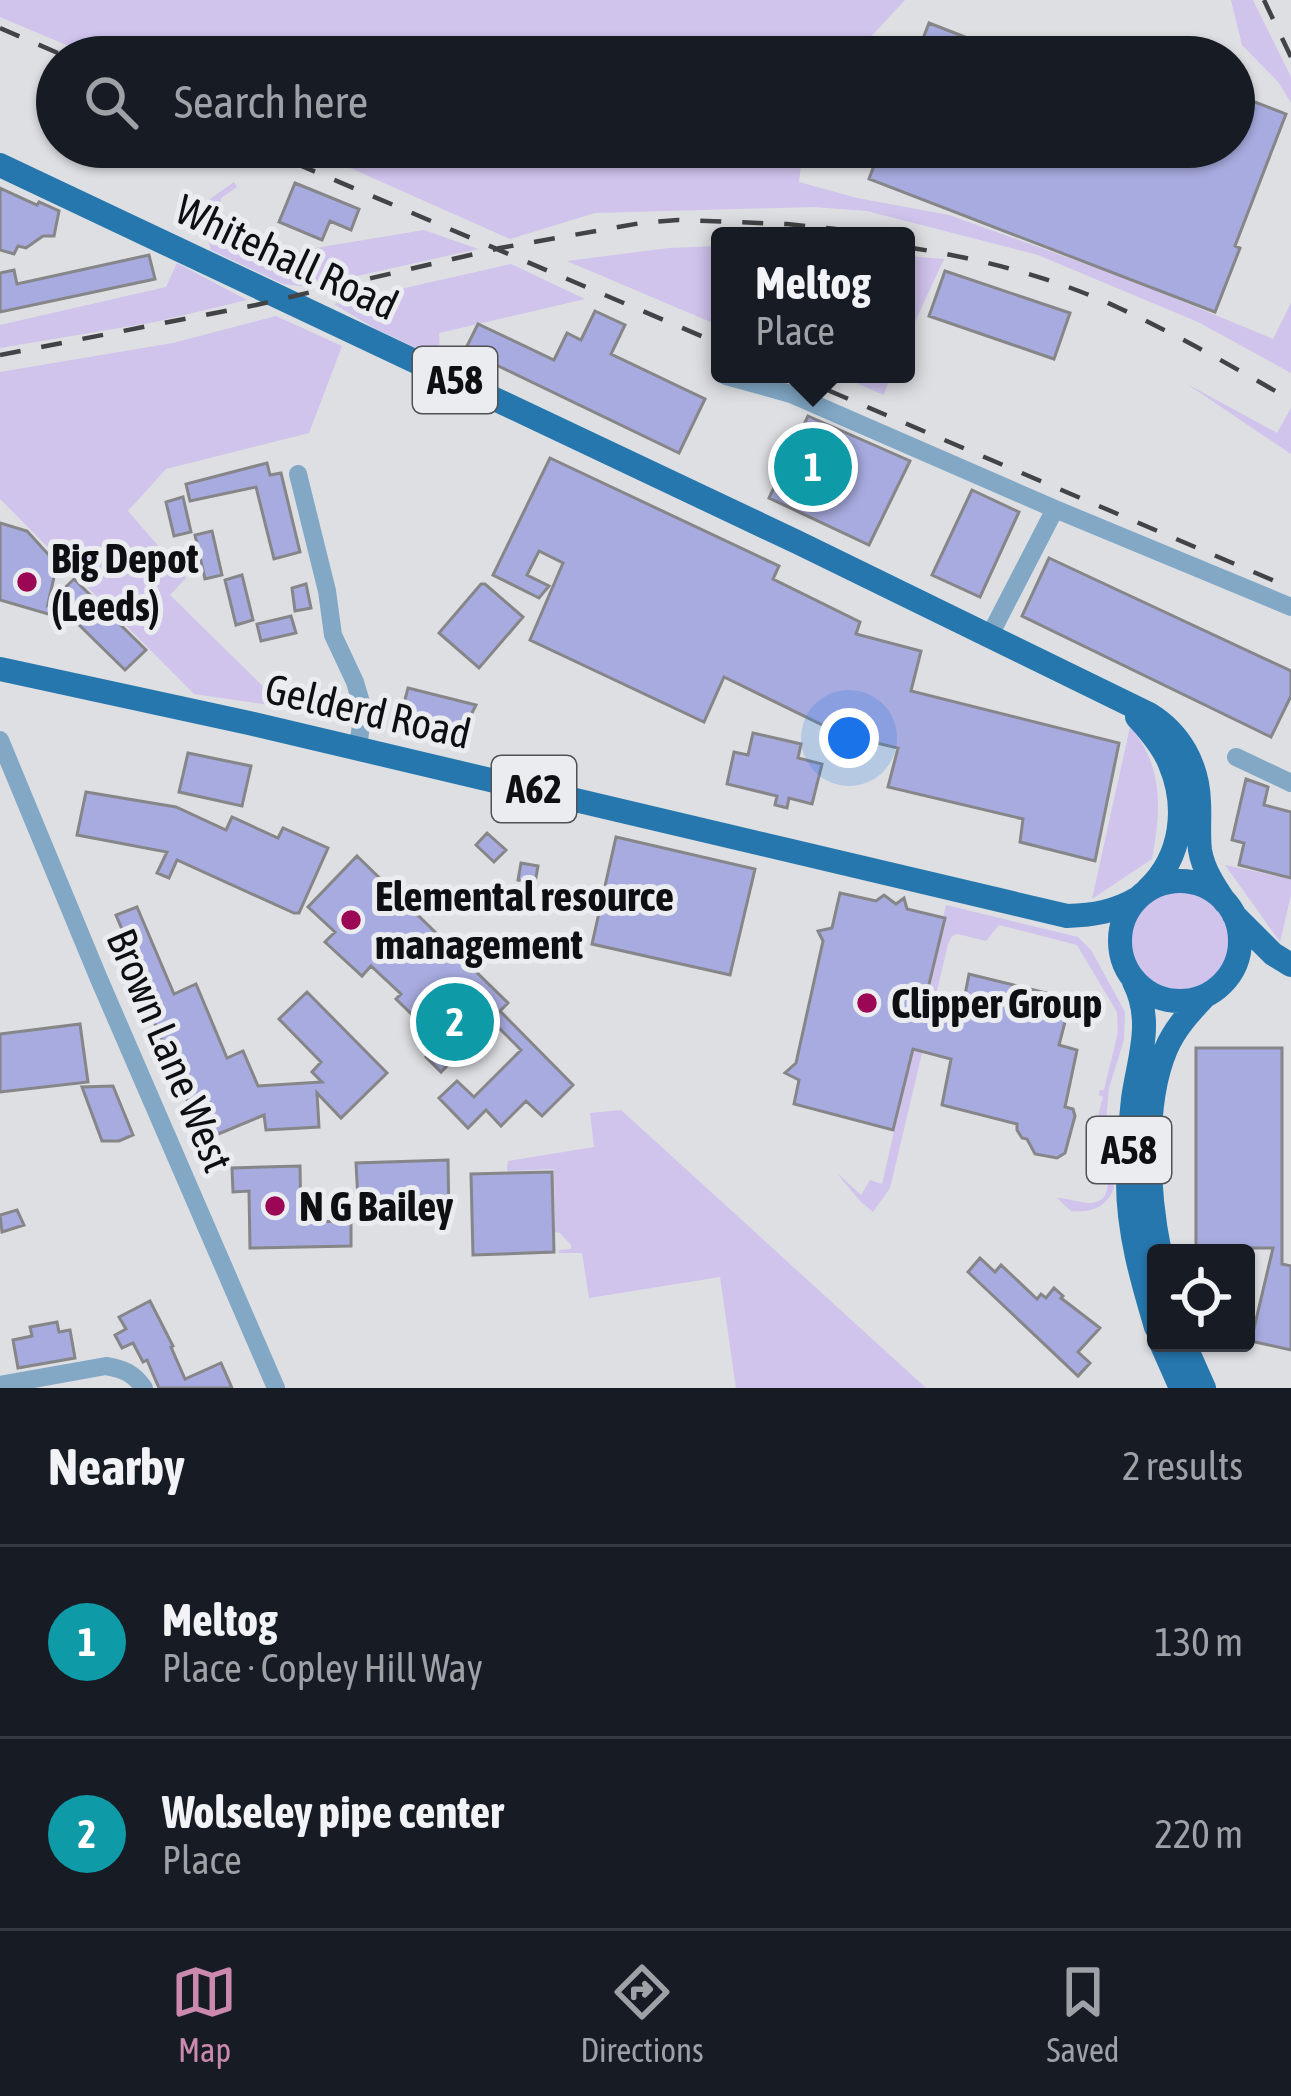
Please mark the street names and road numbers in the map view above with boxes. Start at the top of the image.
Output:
street label: Whitehall Road [168,185,406,329]
road number: A58 [413,347,497,413]
street label: Gelderd Road [261,664,475,758]
road number: A62 [492,756,576,822]
street label: Brown Lane West [97,921,243,1179]
road number: A58 [1087,1117,1171,1183]

